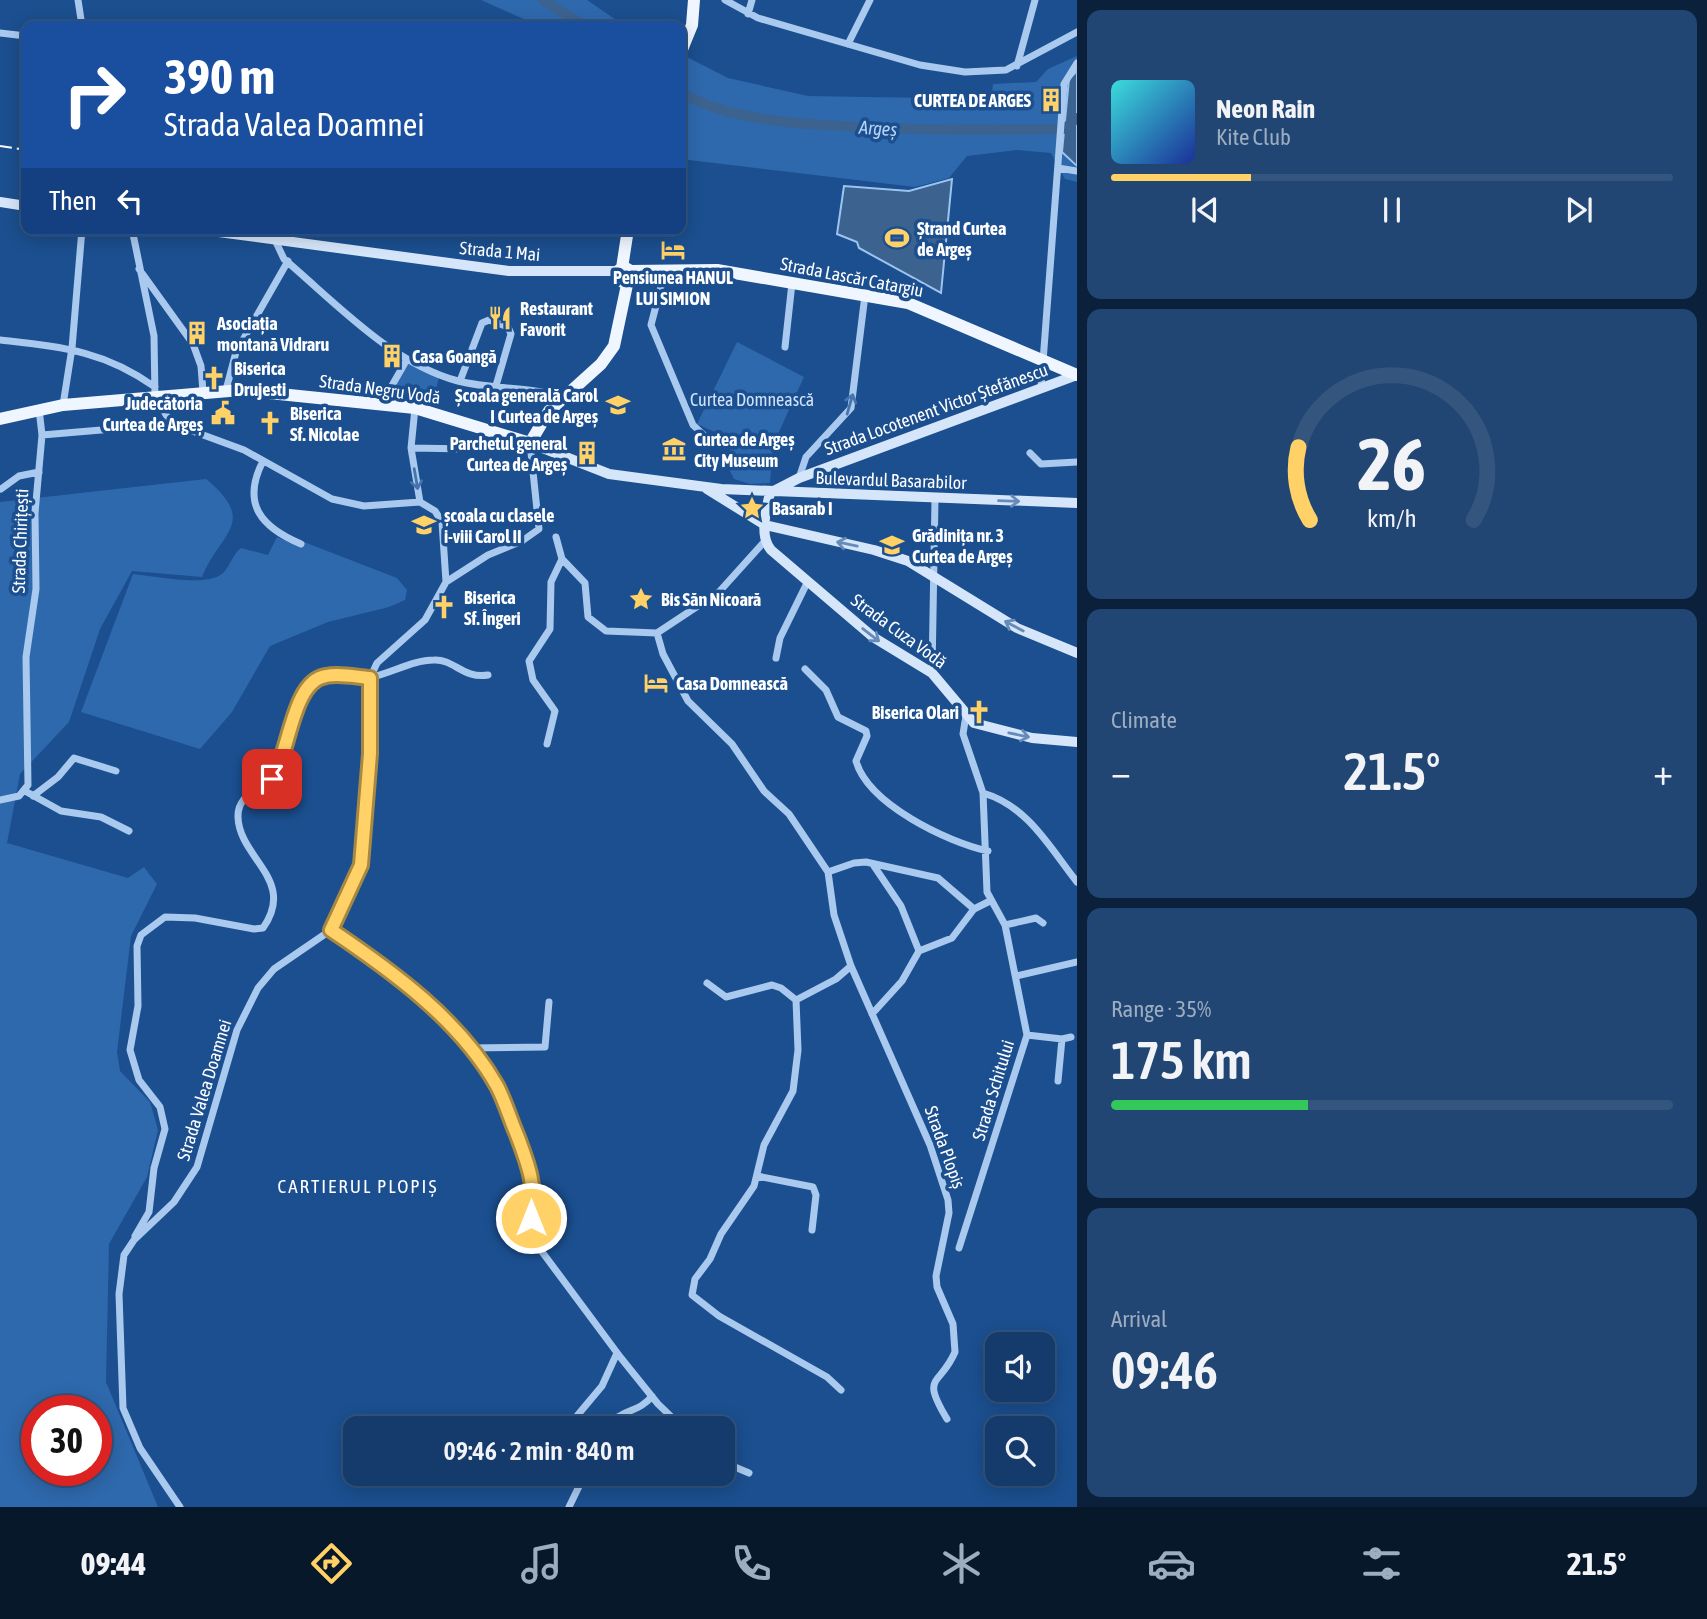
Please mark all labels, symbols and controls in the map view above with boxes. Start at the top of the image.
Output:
text: 390 m [164,48,275,104]
icon: right [49,49,140,140]
building icon: CURTEA DE ARGES [1037,86,1065,114]
place label: CURTEA DE ARGES [914,90,1031,111]
text: Neon Rain [1216,94,1315,124]
text: Strada Valea Doamnei [164,106,425,143]
water label: Argeș [857,116,898,140]
text: Kite Club [1216,124,1291,150]
icon: left [111,182,149,220]
text: Then [49,186,97,216]
icon: previous [1186,191,1224,229]
icon: pause [1373,191,1411,229]
icon: next [1560,191,1598,229]
place label: Ștrand Curtea de Argeș [917,218,1006,261]
sports icon: Ștrand Curtea de Argeș [883,224,911,252]
hotel icon: Pensiunea HANUL LUI SIMION [659,236,687,264]
street label: Strada 1 Mai [459,237,541,265]
street label: Strada Lascăr Catargiu [779,253,925,301]
place label: Pensiunea HANUL LUI SIMION [613,267,733,309]
place label: Restaurant Favorit [520,298,594,340]
restaurant icon: Restaurant Favorit [486,304,514,332]
place label: Asociația montană Vidraru [216,313,329,355]
building icon: Asociația montană Vidraru [183,319,211,347]
building icon: Casa Goangă [378,342,406,370]
place label: Casa Goangă [412,346,497,367]
place label: Biserica Drujesti [234,358,286,400]
street label: Strada Locotenent Victor Ștefănescu [822,359,1050,459]
church icon: Biserica Drujesti [200,364,228,392]
street label: Strada Negru Vodă [318,370,442,408]
place label: Școala generală Carol I Curtea de Argeș [455,385,599,428]
park label: Curtea Domnească [690,389,814,410]
school or university icon: Școala generală Carol I Curtea de Argeș [604,391,632,419]
place label: Judecătoria Curtea de Argeș [102,393,204,436]
one-way arrow [845,393,858,415]
public building icon: Judecătoria Curtea de Argeș [209,399,237,427]
place label: Biserica Sf. Nicolae [290,403,359,445]
church icon: Biserica Sf. Nicolae [256,409,284,437]
text: 26 [1358,423,1426,506]
place label: Curtea de Argeș City Museum [694,429,795,471]
place label: Parchetul general Curtea de Argeș [450,433,568,476]
museum icon: Curtea de Argeș City Museum [660,435,688,463]
building icon: Parchetul general Curtea de Argeș [573,439,601,467]
one-way arrow [410,467,423,490]
street label: Bulevardul Basarabilor [815,467,968,493]
street label: Strada Chirițești [8,488,32,594]
place icon: Basarab I [738,494,766,522]
one-way arrow [998,495,1021,508]
place label: Basarab I [772,498,833,519]
text: km/h [1367,504,1417,532]
place label: școala cu clasele i-viii Carol II [444,505,554,547]
school or university icon: școala cu clasele i-viii Carol II [410,511,438,539]
place label: Grădinița nr. 3 Curtea de Argeș [912,525,1013,568]
school or university icon: Grădinița nr. 3 Curtea de Argeș [878,531,906,559]
one-way arrow [836,537,859,551]
place icon: Bis Săn Nicoară [627,585,655,613]
place label: Biserica Sf. Îngeri [464,587,521,629]
place label: Bis Săn Nicoară [661,589,761,610]
street label: Strada Cuza Vodă [847,589,951,673]
church icon: Biserica Sf. Îngeri [430,593,458,621]
one-way arrow [1005,619,1025,633]
one-way arrow [862,627,880,643]
hotel icon: Casa Domnească [642,669,670,697]
place label: Casa Domnească [676,673,788,694]
church icon: Biserica Olari [965,698,993,726]
place label: Biserica Olari [872,702,959,723]
text: Climate [1111,707,1177,733]
one-way arrow [1007,729,1030,743]
text: 21.5° [1344,741,1440,801]
pin [242,749,302,809]
text: − [1111,750,1131,793]
text: + [1653,750,1673,793]
icon: arrive [253,760,291,798]
text: Range · 35% [1111,996,1211,1022]
street label: Strada Valea Doamnei [173,1017,235,1163]
text: 175 km [1111,1030,1252,1090]
street label: Strada Schitului [968,1037,1018,1143]
street label: Strada Plopiș [920,1103,970,1191]
district label: CARTIERUL PLOPIȘ [278,1175,438,1197]
position arrow [494,1181,568,1255]
text: Arrival [1111,1306,1167,1332]
map controls [985,1332,1055,1486]
button: sound [985,1332,1055,1402]
text: 09:46 [1111,1340,1218,1400]
speed limit sign: 30 [21,1395,112,1486]
button: search [985,1416,1055,1486]
text: 09:46 · 2 min · 840 m [444,1436,634,1466]
icon: directions [307,1539,356,1588]
icon: music [517,1539,566,1588]
icon: phone [727,1539,776,1588]
icon: climate [937,1539,986,1588]
icon: car [1147,1539,1196,1588]
icon: filters [1357,1539,1406,1588]
text: 09:44 [80,1545,146,1582]
text: 21.5° [1567,1545,1626,1582]

